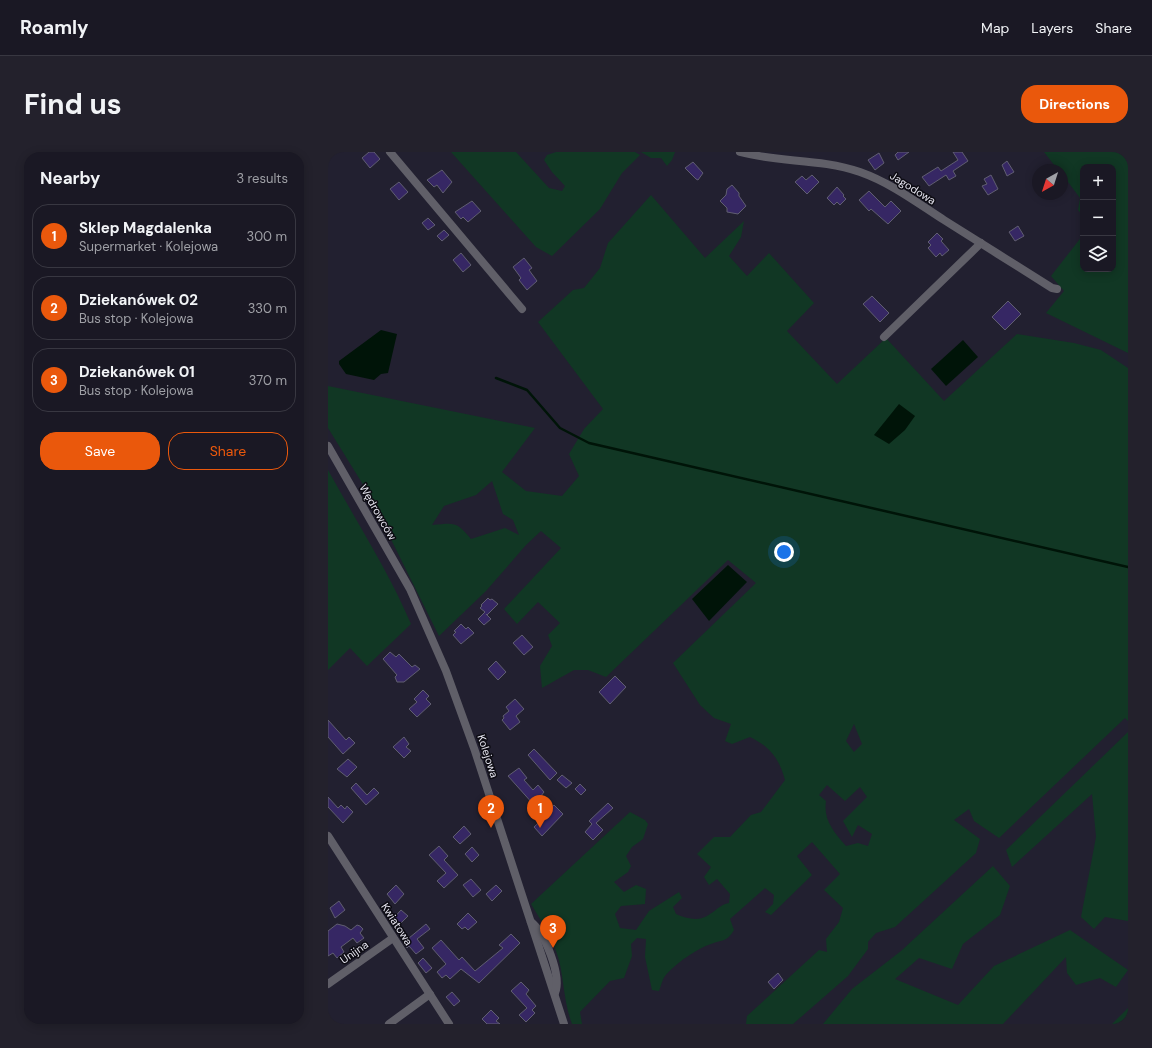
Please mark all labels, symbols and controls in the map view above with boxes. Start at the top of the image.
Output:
text: Roamly [20,15,89,40]
text: Map [981,19,1009,37]
text: Layers [1031,19,1073,37]
text: Share [1095,19,1132,37]
button: Directions [1021,85,1128,123]
text: Find us [24,86,122,123]
north arrow [1032,164,1068,200]
map controls [1080,164,1116,272]
button: + [1080,164,1116,200]
text: Nearby [40,167,100,189]
street label: Jagodowa [888,168,938,208]
text: 3 results [236,170,288,187]
button: − [1080,200,1116,236]
text: Sklep Magdalenka [79,218,212,238]
text: 1 [52,228,56,245]
text: 300 m [246,228,287,245]
button: layers [1080,236,1116,272]
text: Supermarket · Kolejowa [79,238,218,255]
text: Dziekanówek 02 [79,290,198,310]
text: 2 [50,300,58,317]
text: 330 m [248,300,287,317]
text: Bus stop · Kolejowa [79,310,193,327]
text: Dziekanówek 01 [79,362,195,382]
text: 3 [50,372,58,389]
text: 370 m [249,372,287,389]
text: Bus stop · Kolejowa [79,382,193,399]
button: Save [40,432,160,470]
button: Share [168,432,288,470]
street label: Wędrowców [356,481,400,543]
your location [774,542,794,562]
street label: Kolejowa [474,733,502,779]
pin: 2 [478,795,504,828]
pin: 1 [527,795,553,828]
street label: Kwiatowa [378,900,416,948]
pin: 3 [540,915,566,948]
street label: Unijna [337,937,371,967]

